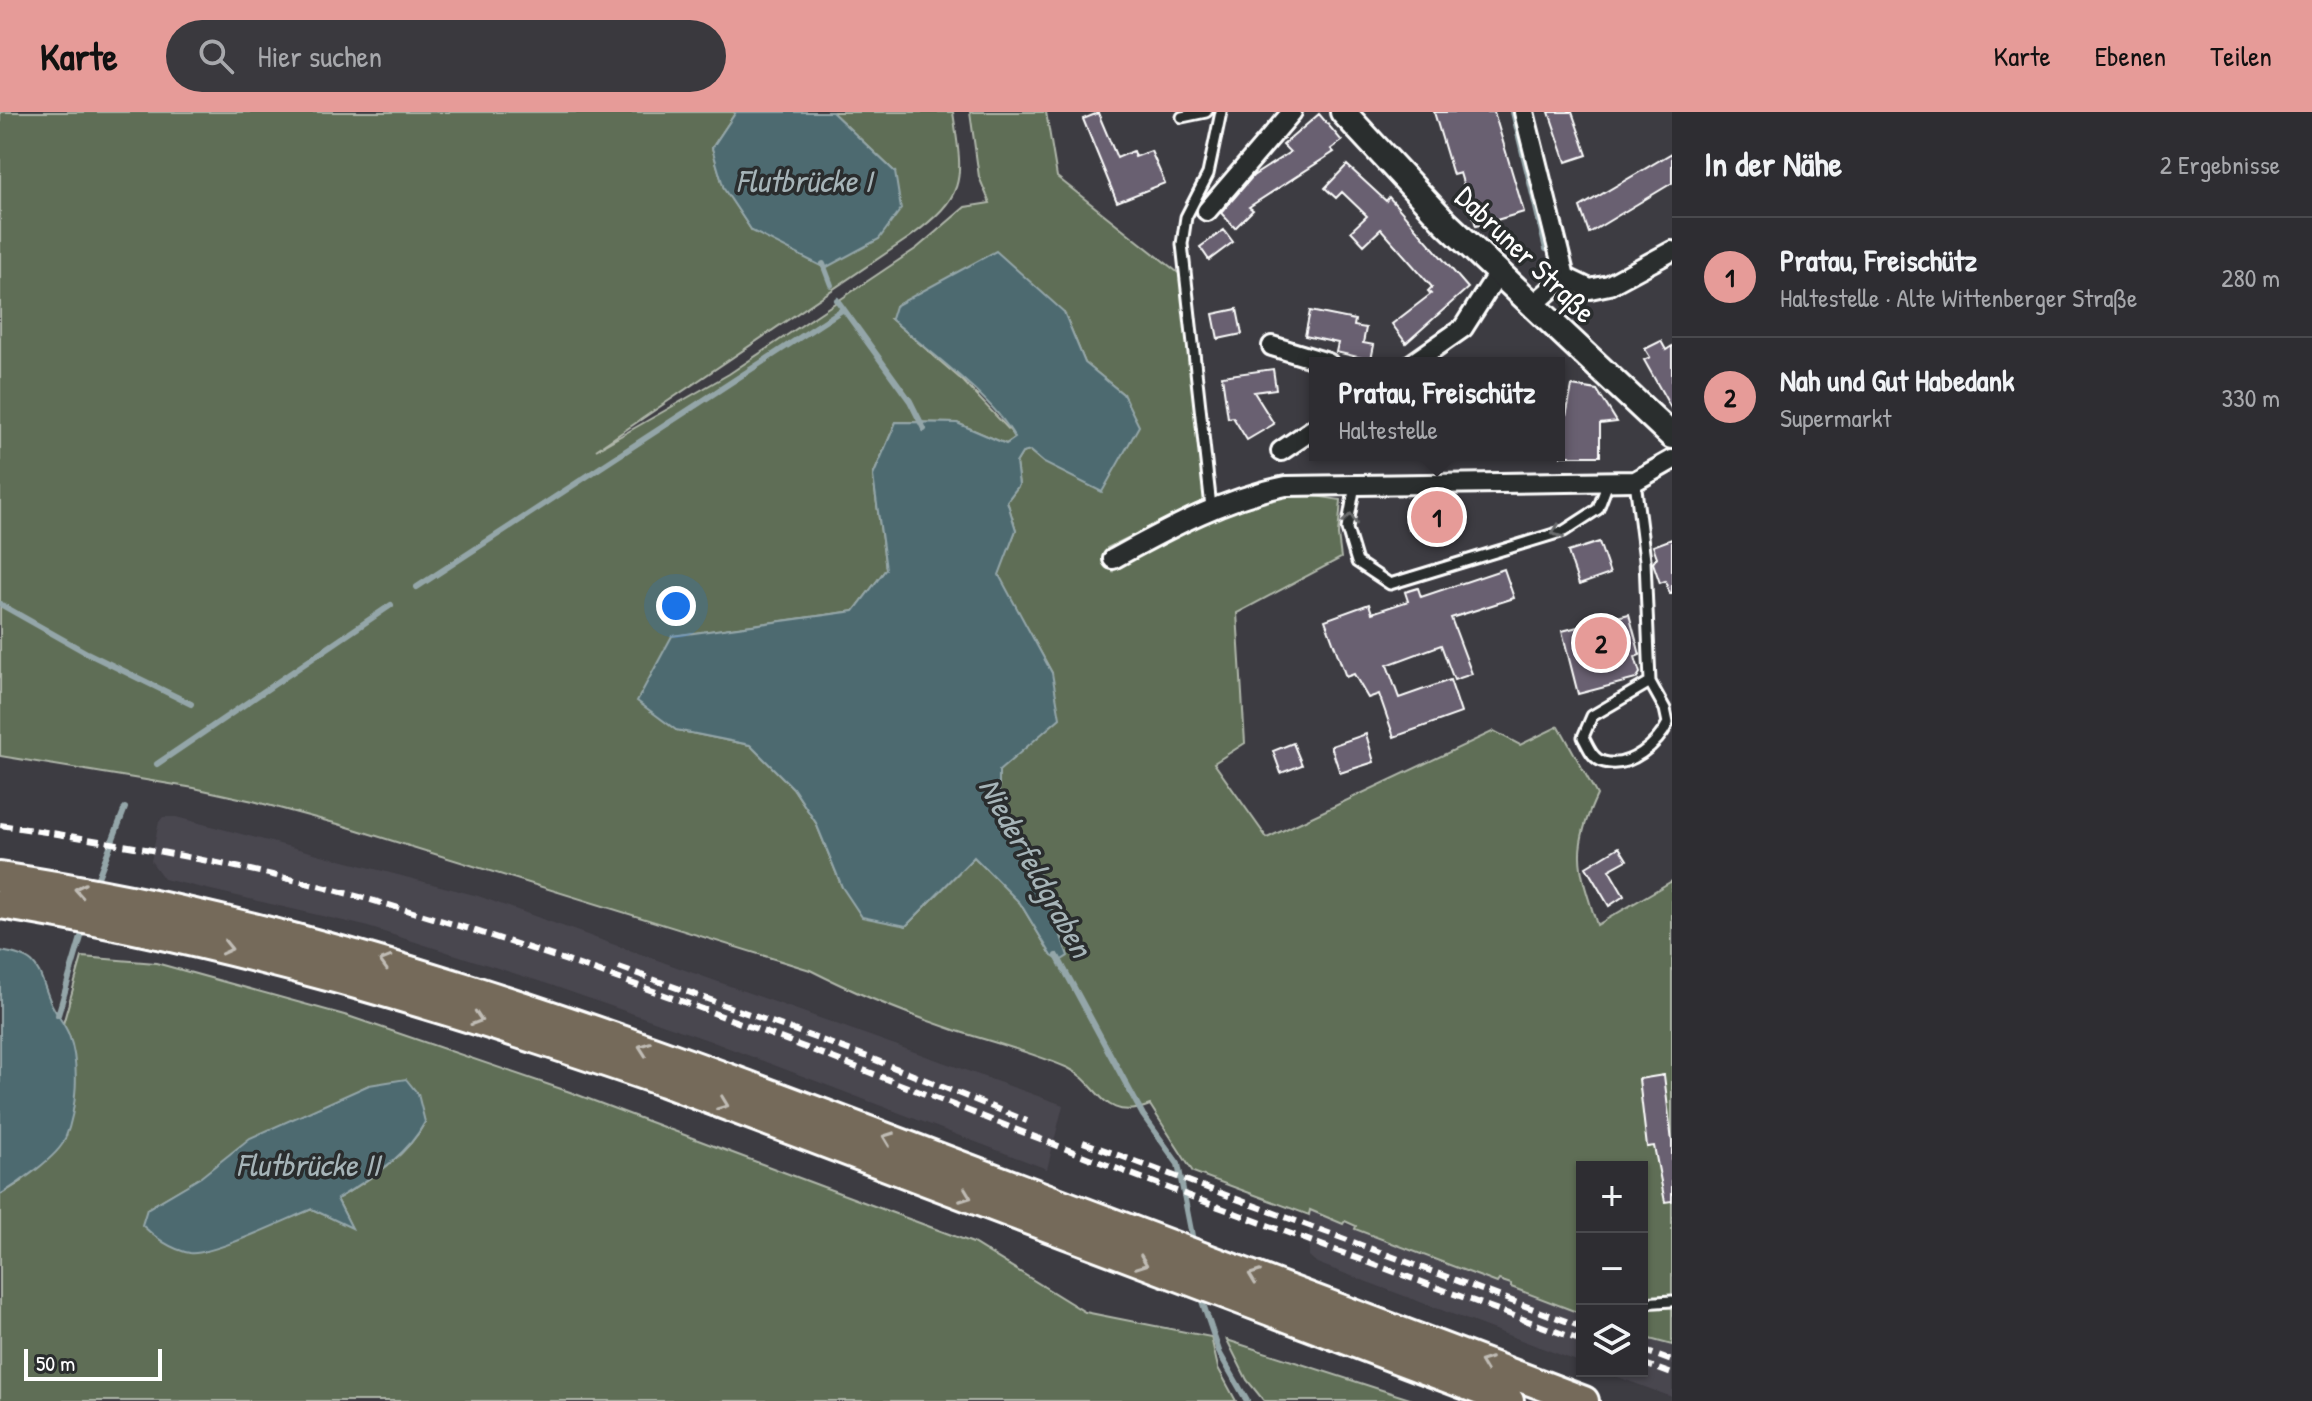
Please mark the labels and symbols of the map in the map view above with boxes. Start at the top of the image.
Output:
water label: Flutbrücke I [736,159,875,202]
street label: Dabruner Straße [1447,177,1605,331]
pin: 1 [1411,487,1463,547]
one-way arrow [1341,512,1358,525]
one-way arrow [1551,522,1565,539]
your location [656,586,696,626]
pin: 2 [1575,613,1627,673]
water label: Niederfeldgraben [969,769,1104,967]
one-way arrow [73,883,87,900]
one-way arrow [220,939,234,956]
one-way arrow [379,955,393,971]
one-way arrow [470,1009,484,1025]
one-way arrow [638,1041,652,1057]
one-way arrow [715,1094,729,1111]
one-way arrow [882,1131,896,1148]
water label: Flutbrücke II [236,1143,383,1186]
one-way arrow [958,1186,972,1203]
one-way arrow [1134,1253,1148,1270]
one-way arrow [1248,1269,1262,1286]
scale bar [24,1345,162,1381]
one-way arrow [1479,1356,1493,1373]

